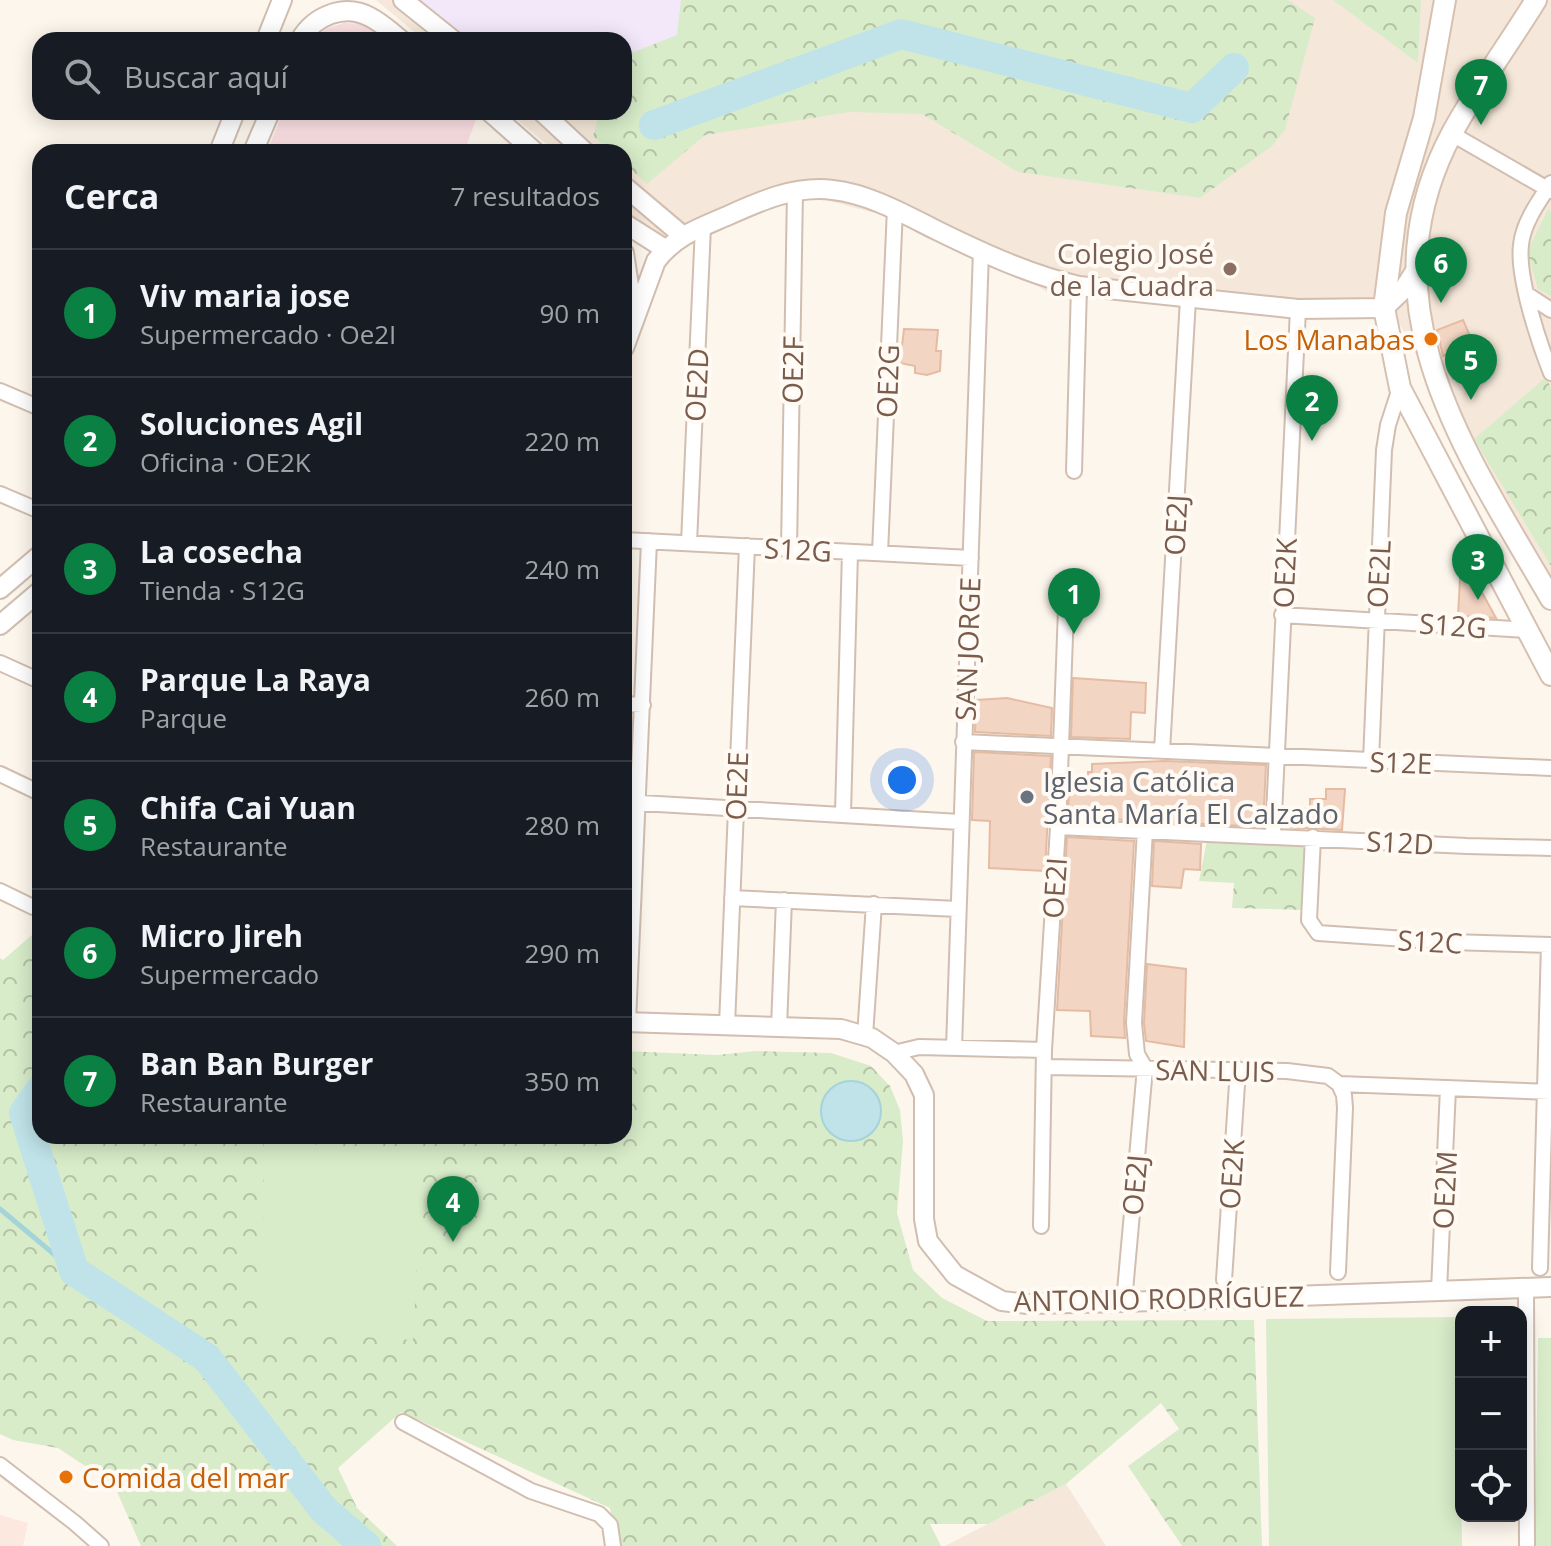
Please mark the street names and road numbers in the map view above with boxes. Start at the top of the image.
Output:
street label: OE2F [772,336,812,404]
street label: OE2G [867,343,907,419]
street label: OE2D [675,347,717,423]
street label: OE2J [1154,494,1196,556]
street label: S12G [763,528,833,570]
street label: OE2K [1263,536,1305,609]
street label: OE2L [1357,539,1399,609]
street label: SAN JORGE [946,576,988,722]
street label: S12G [1418,604,1488,646]
street label: S12E [1369,742,1433,782]
street label: OE2E [716,751,756,821]
street label: S12D [1365,821,1435,863]
street label: OE2I [1033,856,1075,920]
street label: S12C [1397,920,1463,962]
street label: SAN LUIS [1155,1050,1275,1090]
street label: OE2K [1210,1137,1252,1210]
street label: OE2M [1423,1150,1465,1230]
street label: OE2J [1112,1153,1156,1217]
street label: ANTONIO RODRÍGUEZ [1013,1276,1305,1320]

